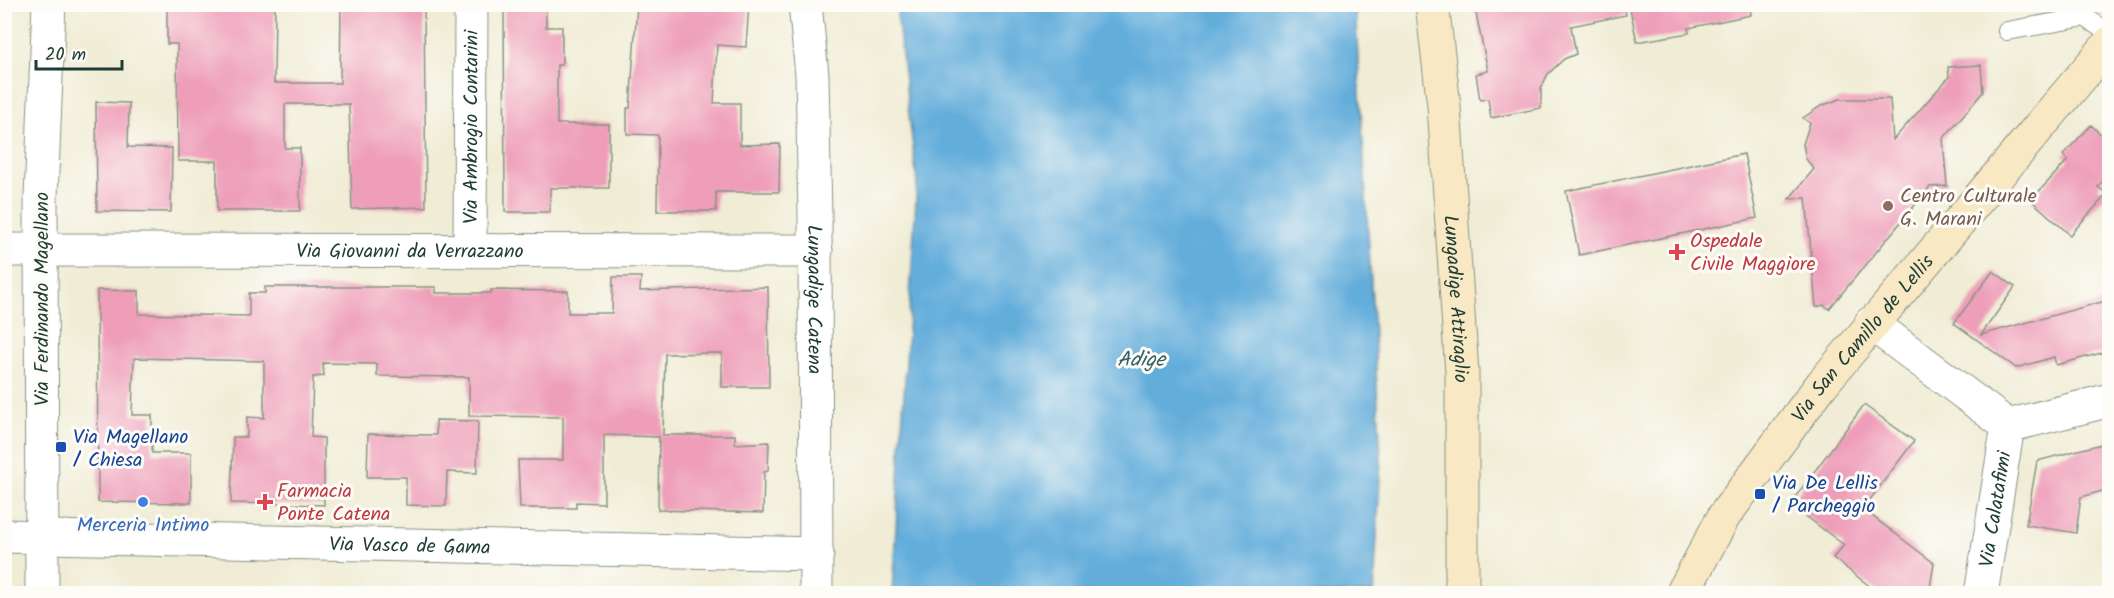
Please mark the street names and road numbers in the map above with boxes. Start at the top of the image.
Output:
street label: Via Ambrogio Contarini [456,29,489,224]
street label: Via Ferdinando Magellano [27,192,59,406]
street label: Lungadige Attiraglio [1433,214,1476,383]
street label: Lungadige Catena [797,225,829,374]
street label: Via Giovanni da Verrazzano [296,236,524,269]
street label: Via San Camillo de Lellis [1784,248,1943,430]
street label: Via Calatafimi [1972,448,2022,570]
street label: Via Vasco de Gama [329,529,491,565]

